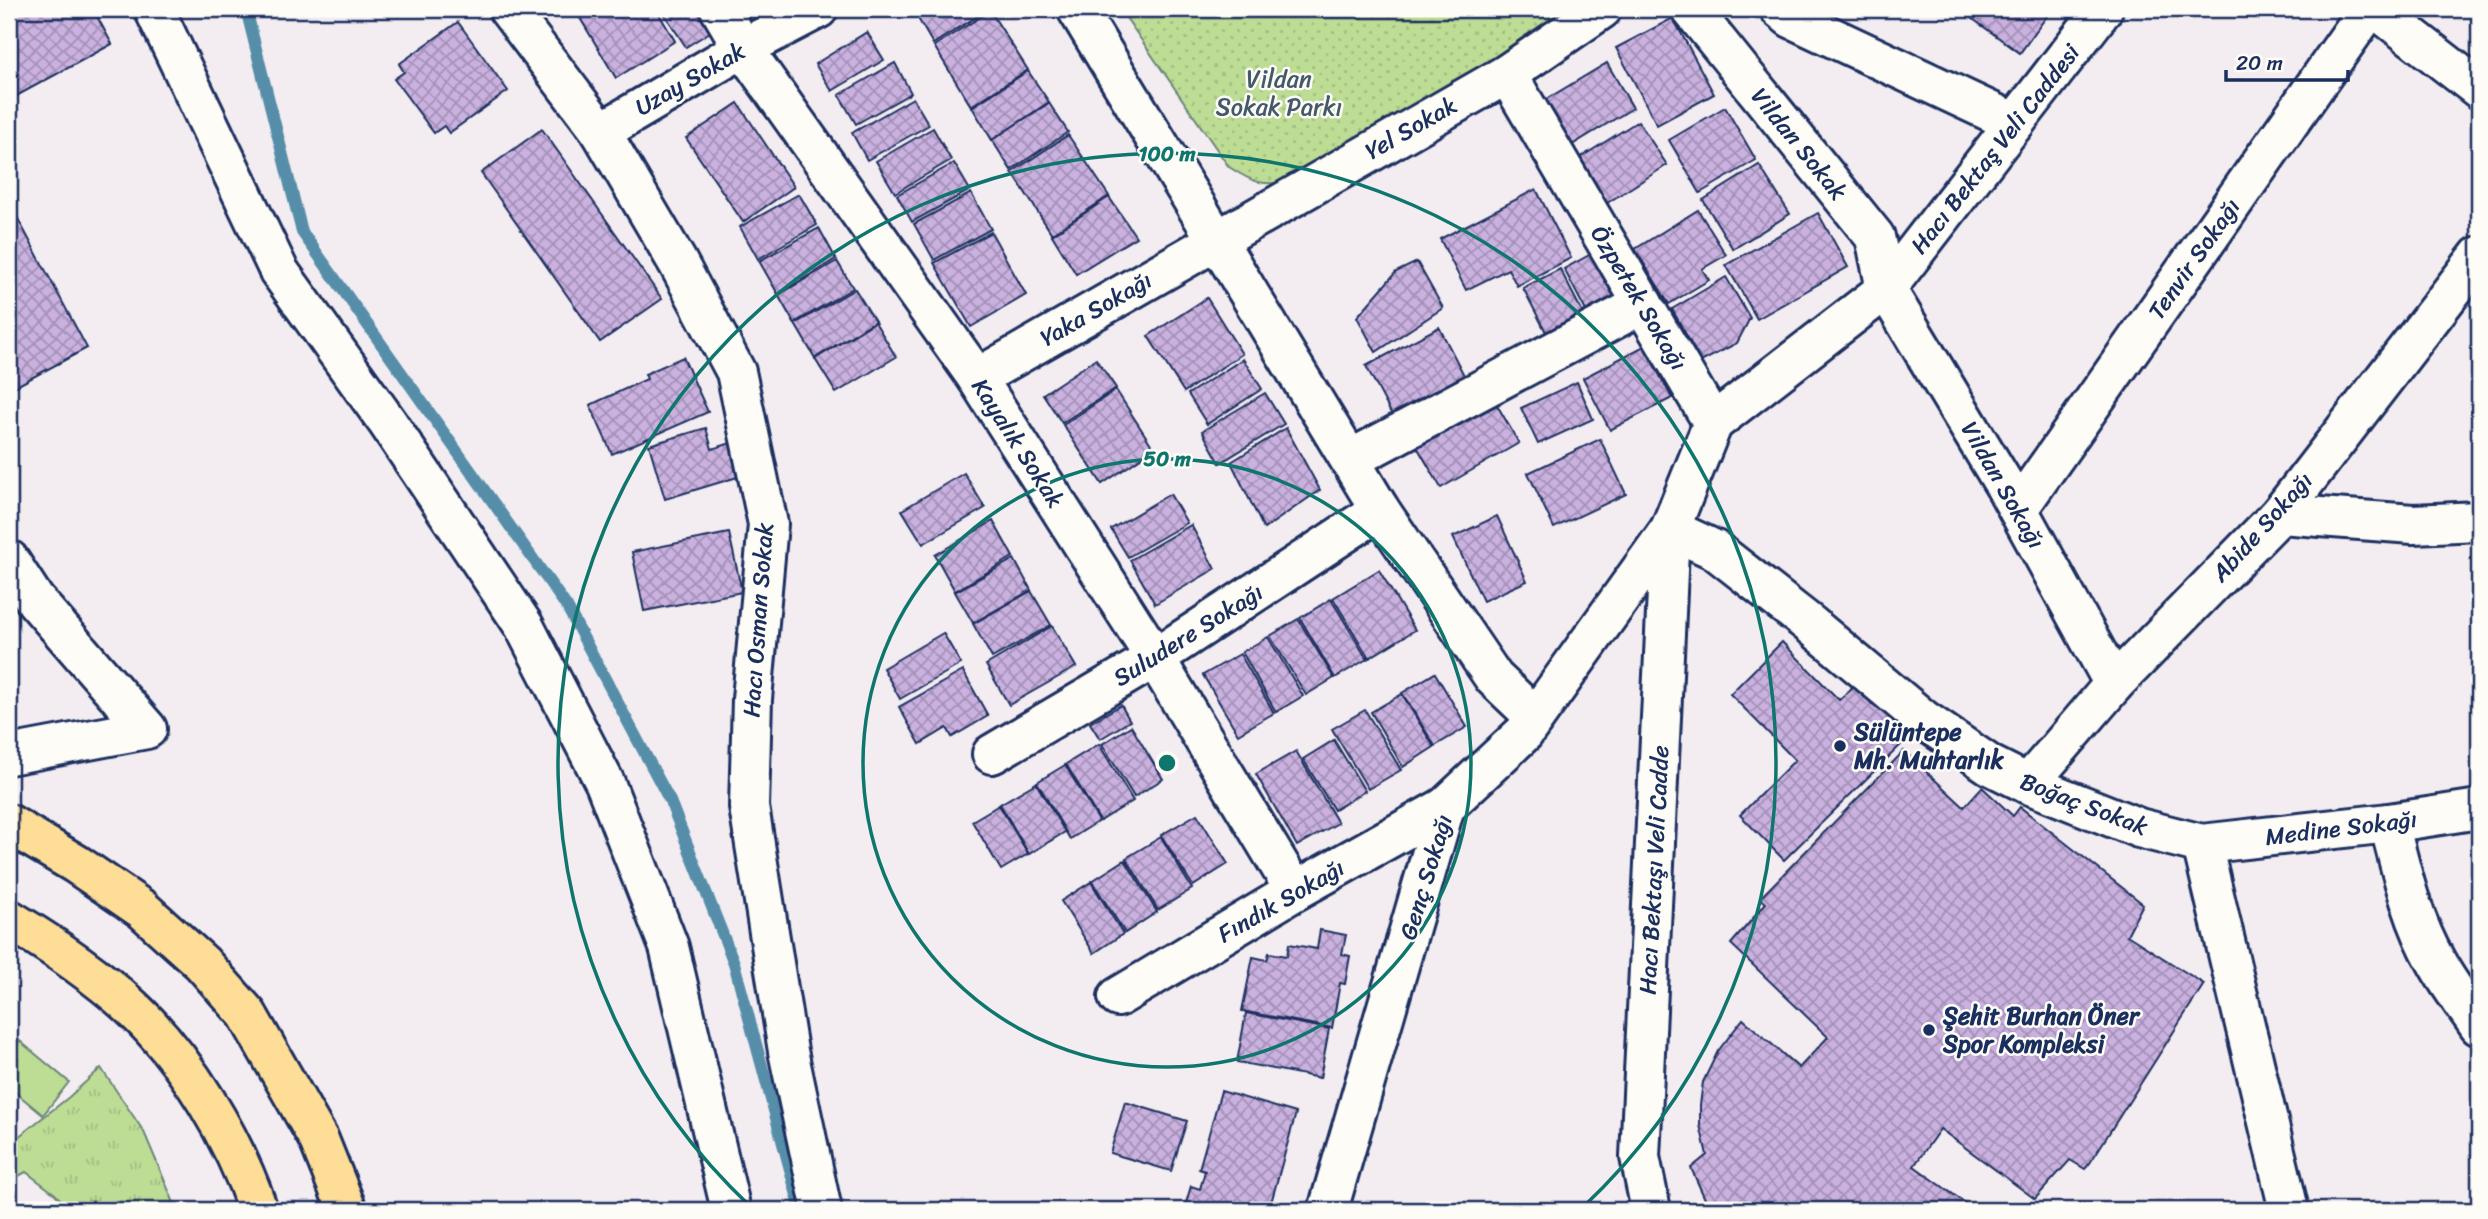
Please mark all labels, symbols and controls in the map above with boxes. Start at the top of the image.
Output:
street label: Uzay Sokak [627,30,753,128]
street label: Hacı Bektaş Veli Caddesi [1899,33,2092,264]
scale bar [2226,38,2348,82]
text: 20 m [2236,44,2283,82]
park label: Vildan Sokak Parkı [1216,58,1342,128]
street label: Vildan Sokak [1740,78,1858,210]
street label: Yel Sokak [1357,85,1465,171]
text: 100 m [1138,135,1196,173]
street label: Tenvir Sokağı [2136,189,2252,329]
street label: Özpetek Sokağı [1579,217,1699,379]
street label: Yaka Sokağı [1032,260,1160,358]
street label: Kayalık Sokak [960,369,1076,517]
street label: Vildan Sokağı [1949,413,2057,557]
text: 50 m [1143,440,1192,478]
street label: Abide Sokağı [2200,462,2324,593]
street label: Hacı Osman Sokak [730,521,786,719]
street label: Suludere Sokağı [1104,572,1272,698]
place label: Sülüntepe Mh. Muhtarlık [1853,711,2005,781]
marker: Sülüntepe Mh. Muhtarlık [1832,738,1848,754]
street label: Hacı Bektaşı Veli Cadde [1626,744,1682,996]
centre of rings [1155,751,1179,775]
street label: Boğaç Sokak [2014,760,2154,848]
street label: Medine Sokağı [2263,798,2419,858]
street label: Genç Sokağı [1387,809,1465,945]
street label: Fındık Sokağı [1209,847,1353,955]
place label: Şehit Burhan Öner Spor Kompleksi [1942,995,2141,1065]
marker: Şehit Burhan Öner Spor Kompleksi [1921,1022,1937,1038]

